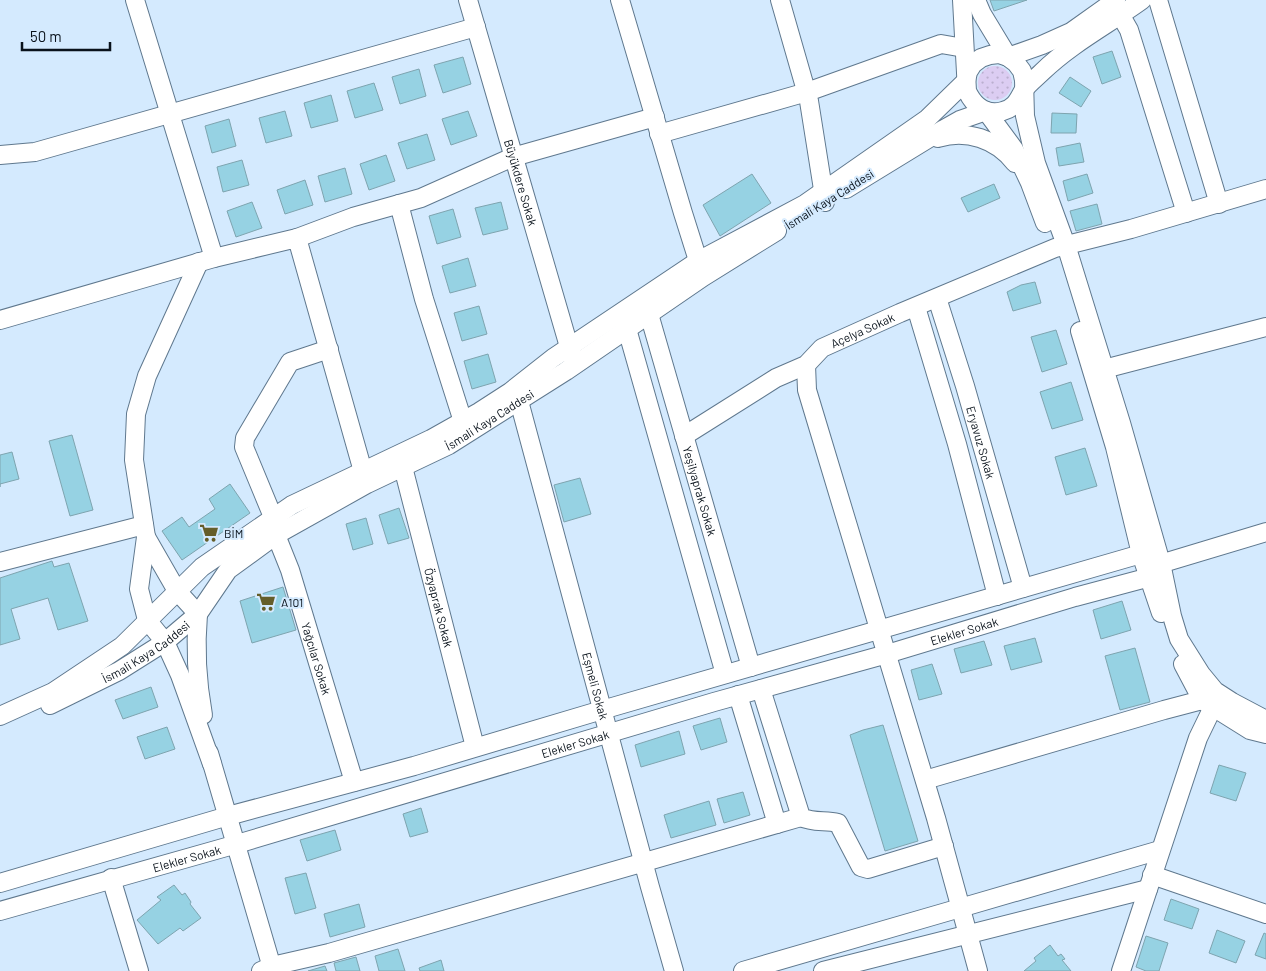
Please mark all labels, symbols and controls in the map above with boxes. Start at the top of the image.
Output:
scale bar [22,20,110,52]
text: 50 m [30,27,62,45]
street label: Büyükdere Sokak [502,138,540,227]
street label: İsmali Kaya Caddesi [782,166,876,232]
street label: Açelya Sokak [828,310,896,350]
street label: İsmali Kaya Caddesi [443,386,536,453]
street label: Eryavuz Sokak [964,404,998,480]
street label: Yeşilyaprak Sokak [680,444,720,537]
supermarket icon: BİM [198,522,220,544]
place label: BİM [224,526,243,540]
street label: Özyaprak Sokak [422,566,456,649]
supermarket icon: A101 [255,591,277,613]
place label: A101 [281,595,303,609]
street label: Elekler Sokak [928,614,1000,648]
street label: İsmali Kaya Caddesi [100,617,192,685]
street label: Yağcılar Sokak [299,620,334,696]
street label: Eşmeli Sokak [580,651,612,721]
street label: Elekler Sokak [539,727,611,760]
street label: Elekler Sokak [151,842,222,874]

